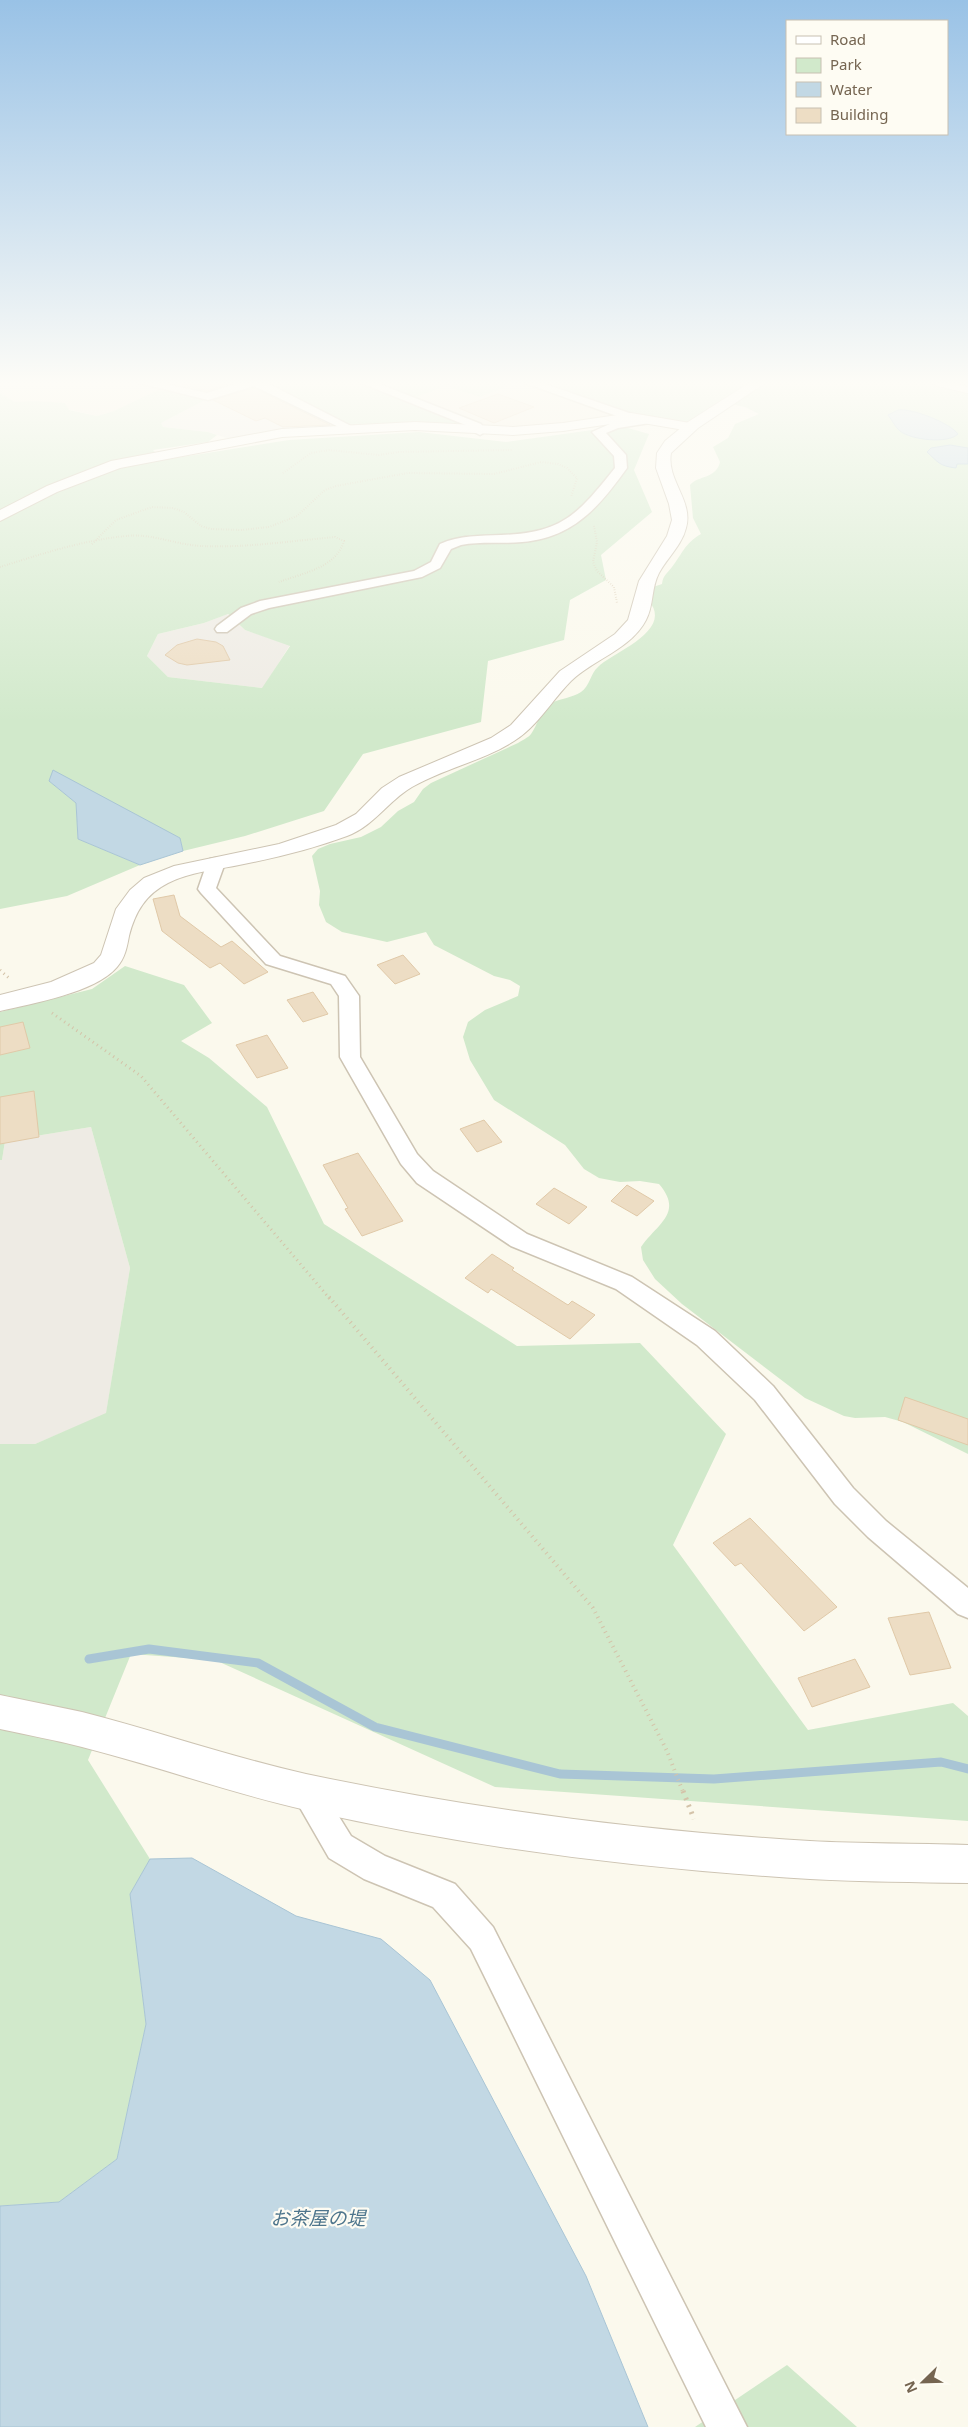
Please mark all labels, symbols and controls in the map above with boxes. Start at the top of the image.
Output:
legend [786,20,948,135]
text: Road [830,29,866,49]
text: Park [830,54,862,74]
text: Water [830,79,872,99]
text: Building [830,104,888,124]
water label: お茶屋の堤 [270,2205,367,2231]
north arrow [898,2357,948,2407]
text: N [900,2378,922,2396]

